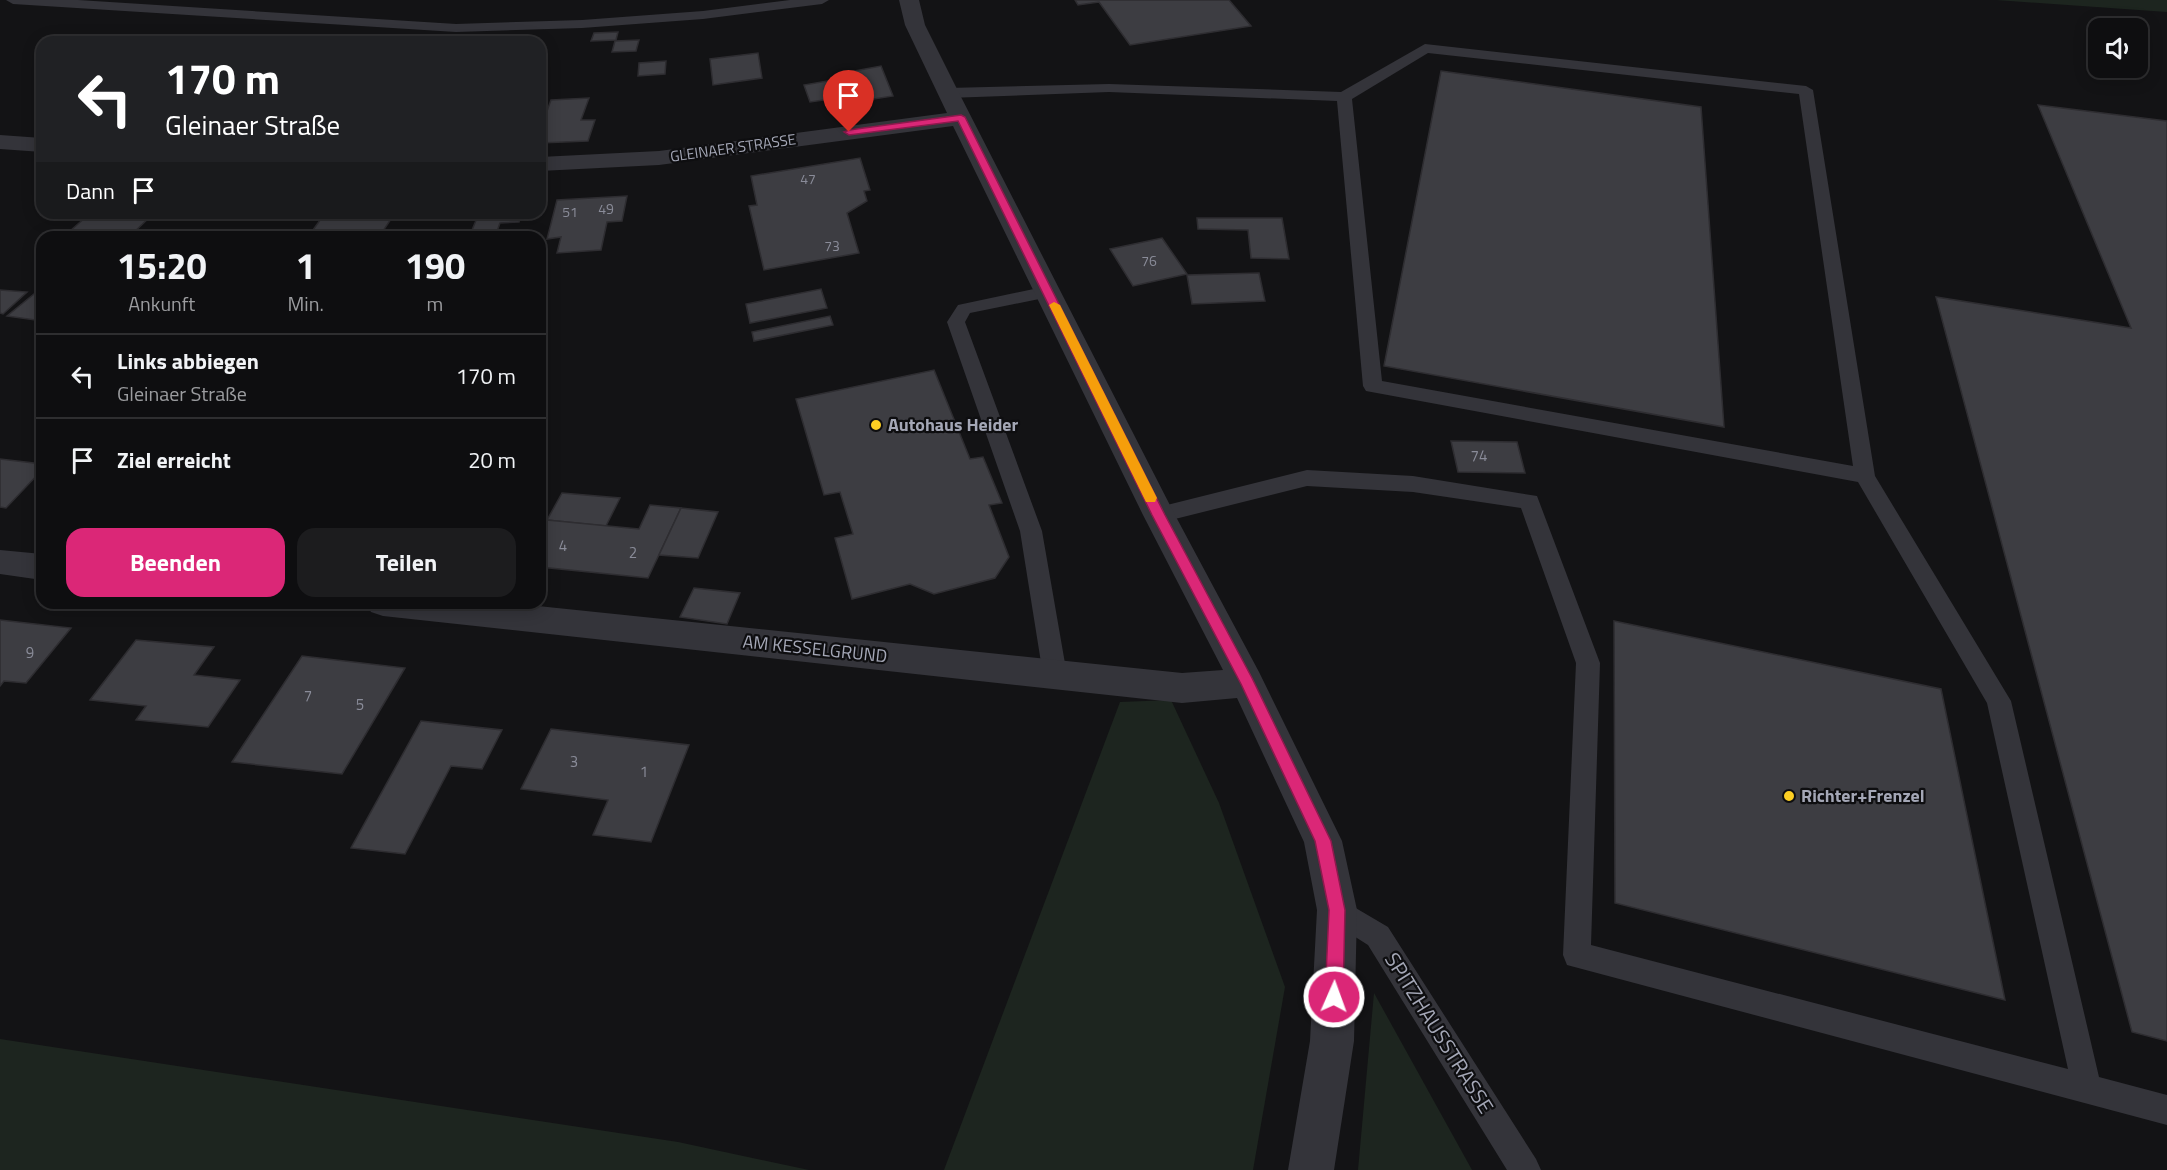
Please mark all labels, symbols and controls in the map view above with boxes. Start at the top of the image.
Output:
map controls [2088,18,2148,78]
button: sound [2088,18,2148,78]
text: 170 m [165,46,280,110]
icon: left [66,60,144,138]
pin [823,70,874,132]
icon: arrive [832,79,865,112]
text: Gleinaer Straße [165,104,340,145]
street label: GLEINAER STRASSE [669,127,797,168]
house number: 47 [800,168,816,189]
text: Dann [66,174,115,208]
icon: arrive [127,174,160,207]
house number: 49 [598,198,614,219]
house number: 51 [562,201,578,222]
house number: 73 [824,235,840,256]
text: 15:20 [117,238,207,293]
text: 1 [296,238,316,293]
text: 190 [405,238,465,293]
house number: 76 [1141,250,1157,271]
text: Ankunft [128,288,195,319]
text: Min. [288,288,324,319]
text: m [427,288,443,319]
text: Links abbiegen [117,344,259,378]
text: 170 m [456,359,516,393]
icon: left [66,360,99,393]
text: Gleinaer Straße [117,378,247,409]
place label: Autohaus Heider [888,411,1018,438]
marker: Autohaus Heider [869,418,883,432]
text: Ziel erreicht [117,443,231,477]
text: 20 m [468,443,516,477]
icon: arrive [66,444,99,477]
house number: 74 [1471,444,1487,467]
button: Beenden [66,528,285,597]
button: Teilen [297,528,516,597]
house number: 4 [559,534,567,557]
house number: 2 [629,541,637,564]
street label: AM KESSELGRUND [741,627,889,670]
house number: 9 [26,641,34,664]
house number: 7 [304,684,312,707]
house number: 5 [356,693,364,716]
house number: 3 [570,750,578,773]
house number: 1 [640,760,648,783]
place label: Richter+Frenzel [1801,782,1925,809]
marker: Richter+Frenzel [1782,789,1796,803]
street label: SPITZHAUSSTRASSE [1377,946,1502,1119]
position arrow [1302,965,1366,1029]

